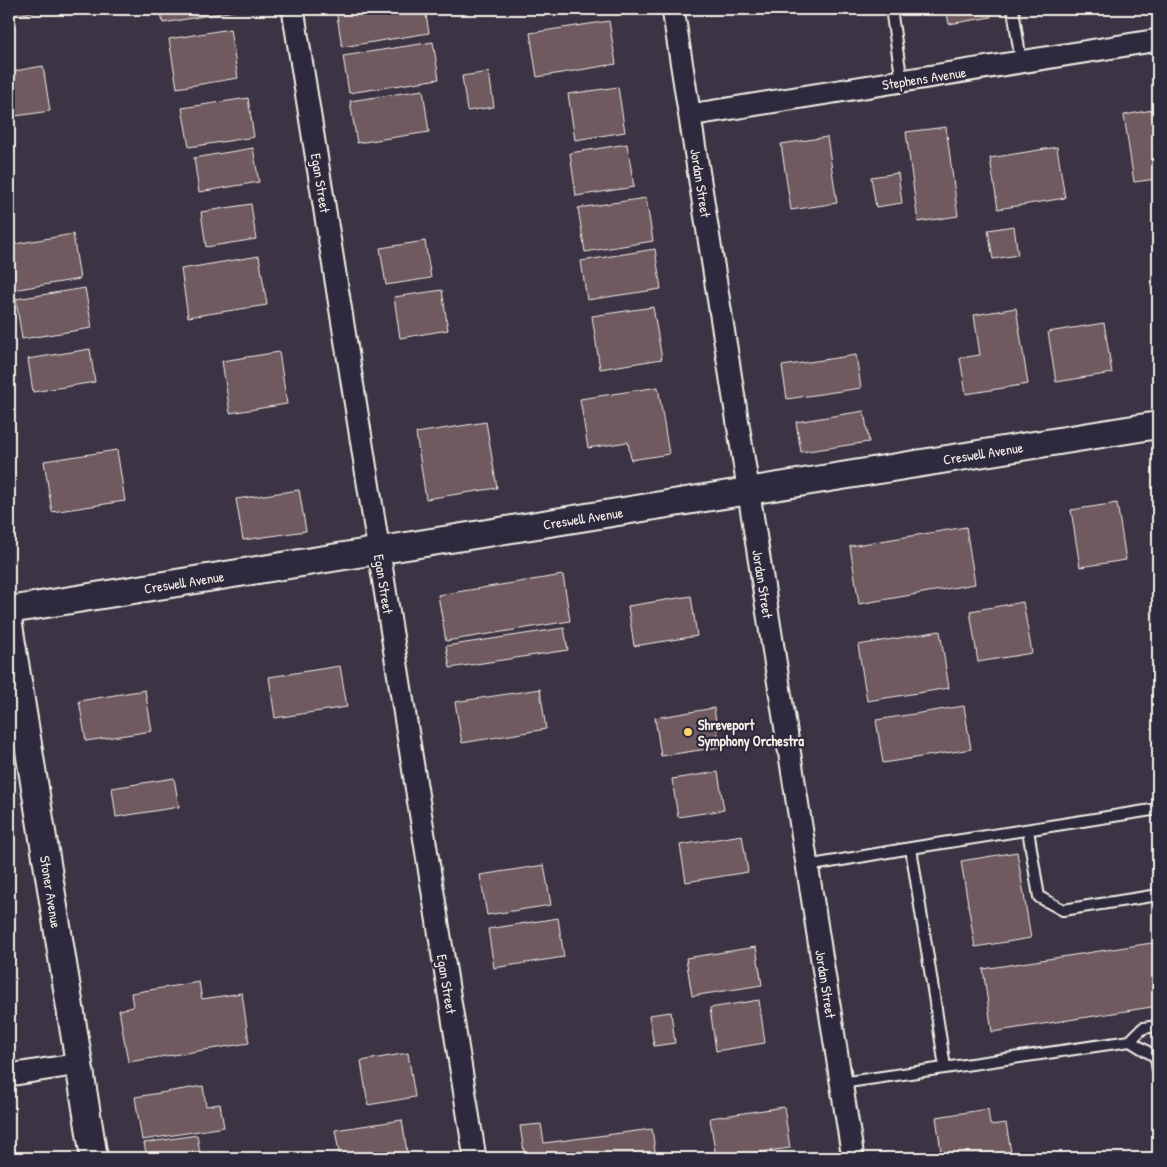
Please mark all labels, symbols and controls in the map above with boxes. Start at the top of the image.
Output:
street label: Stephens Avenue [881,62,968,95]
street label: Jordan Street [686,147,716,219]
street label: Egan Street [306,152,335,214]
street label: Creswell Avenue [942,437,1025,469]
street label: Creswell Avenue [542,502,625,534]
street label: Jordan Street [748,548,778,620]
street label: Egan Street [369,553,398,615]
street label: Creswell Avenue [143,566,226,598]
place label: Shreveport Symphony Orchestra [698,715,805,752]
marker: Shreveport Symphony Orchestra [682,726,694,738]
street label: Stoner Avenue [36,855,66,930]
street label: Jordan Street [811,948,841,1020]
street label: Egan Street [432,953,461,1015]

